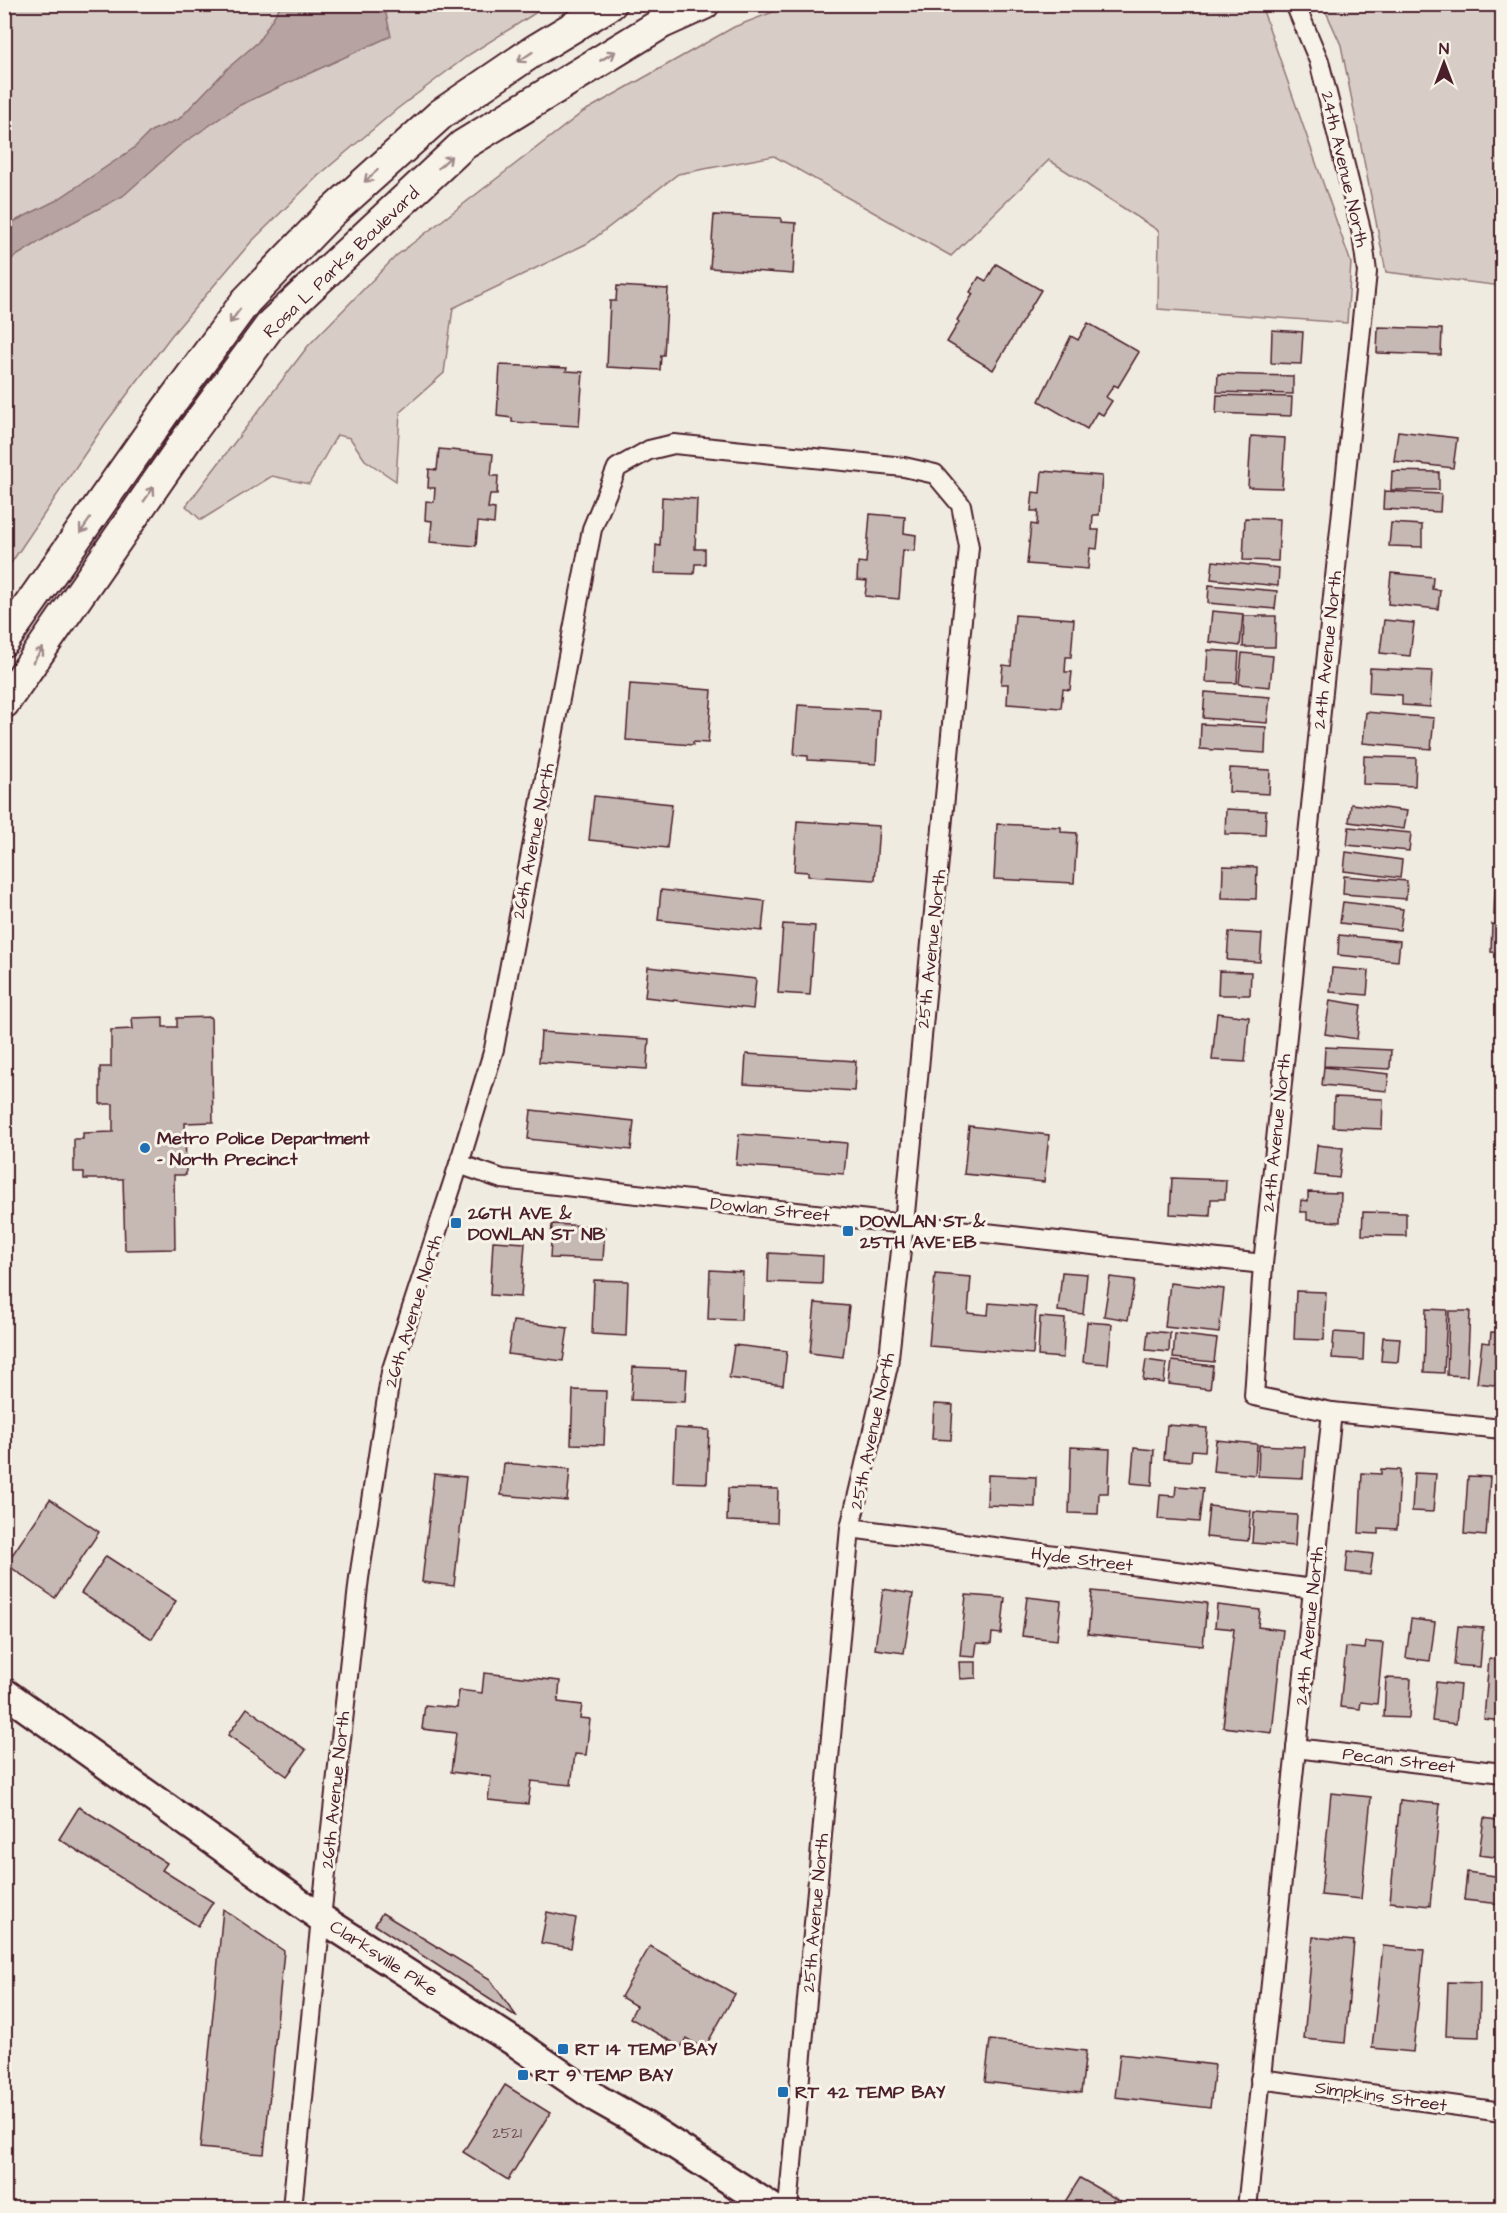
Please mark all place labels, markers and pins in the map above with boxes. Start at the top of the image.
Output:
place label: Metro Police Department - North Precinct [157,1126,370,1172]
marker: Metro Police Department - North Precinct [138,1141,152,1155]
place label: 26TH AVE & DOWLAN ST NB [467,1201,605,1247]
place label: DOWLAN ST & 25TH AVE EB [859,1209,986,1255]
marker: 26TH AVE & DOWLAN ST NB [449,1216,463,1230]
marker: DOWLAN ST & 25TH AVE EB [841,1224,855,1238]
place label: RT 14 TEMP BAY [575,2037,718,2062]
marker: RT 14 TEMP BAY [556,2042,570,2056]
place label: RT 9 TEMP BAY [535,2063,673,2088]
marker: RT 9 TEMP BAY [516,2068,530,2082]
place label: RT 42 TEMP BAY [795,2080,946,2105]
marker: RT 42 TEMP BAY [776,2085,790,2099]

